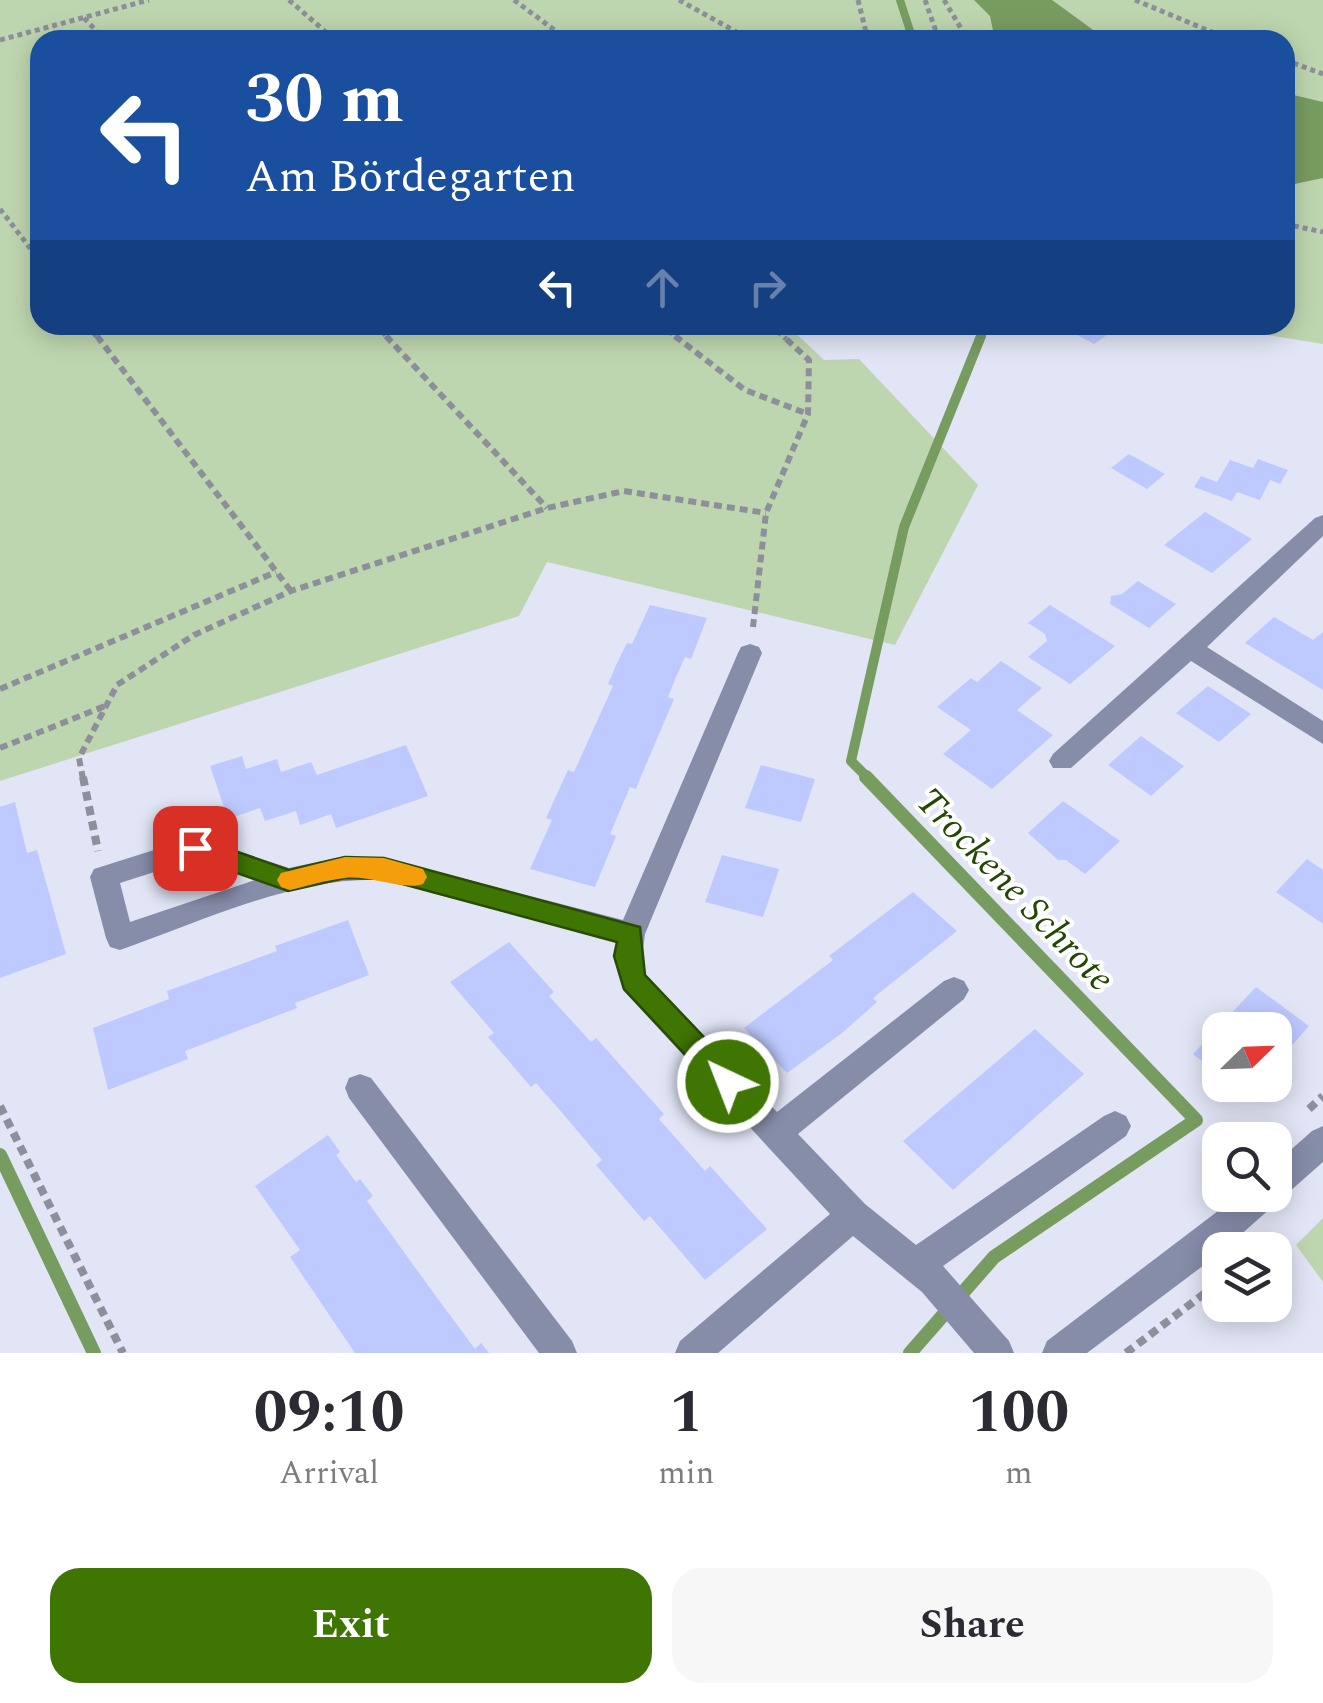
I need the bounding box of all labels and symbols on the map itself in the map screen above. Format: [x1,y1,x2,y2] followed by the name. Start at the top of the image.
[901,775,1128,1006] water label: Trockene Schrote
[153,806,238,891] pin
[1202,1012,1292,1102] north arrow
[676,1030,780,1134] position arrow

